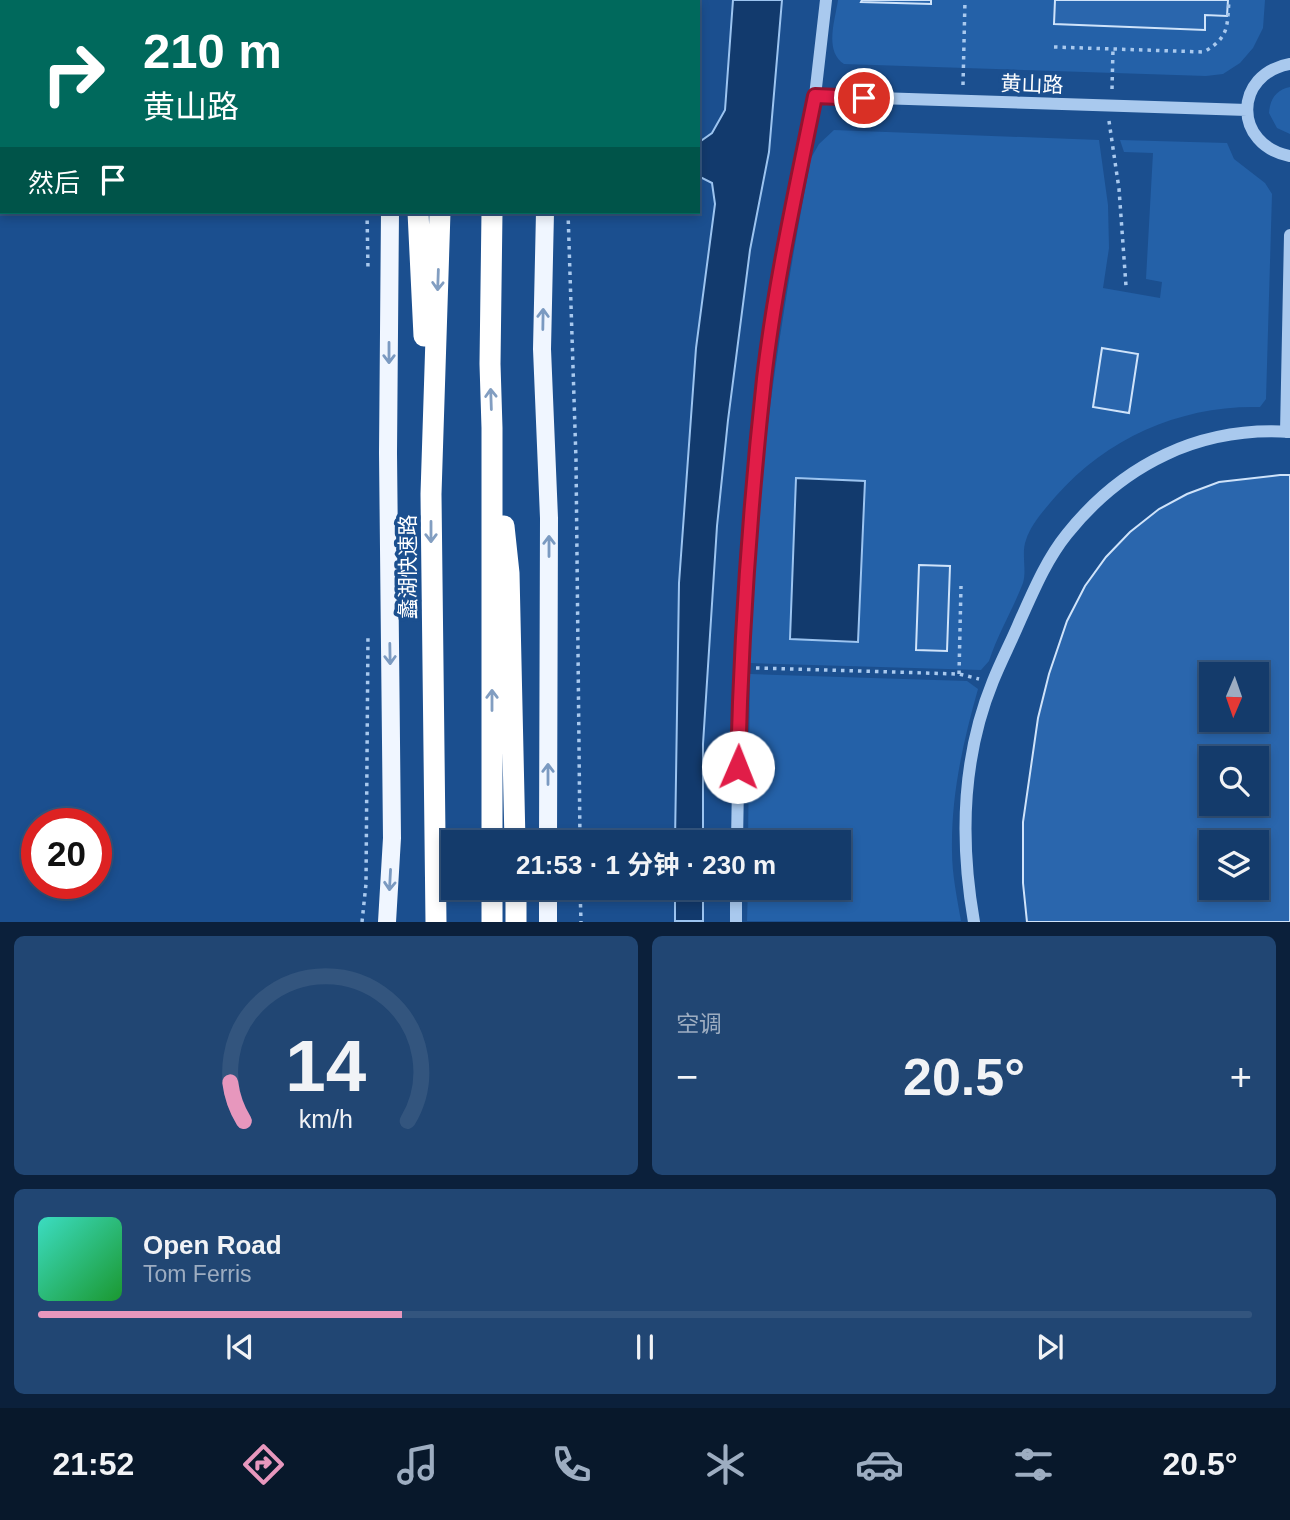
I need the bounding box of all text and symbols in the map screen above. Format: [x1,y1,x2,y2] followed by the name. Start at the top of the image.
[143,24,282,78] text: 210 m
[28,28,119,119] icon: right
[834,68,894,128] pin
[1000,71,1064,97] street label: 黄山路
[845,79,883,117] icon: arrive
[143,89,239,125] text: 黄山路
[94,161,132,199] icon: arrive
[28,168,80,198] text: 然后
[432,268,445,291] one-way arrow
[536,307,550,330] one-way arrow
[382,342,396,365] one-way arrow
[484,388,497,411] one-way arrow
[396,515,419,620] street label: 蠡湖快速路
[424,520,438,543] one-way arrow
[542,535,556,558] one-way arrow
[383,643,397,666] one-way arrow
[1199,662,1269,732] north arrow
[1199,662,1269,900] map controls
[485,689,499,712] one-way arrow
[701,730,775,804] position arrow
[1199,746,1269,816] button: search
[541,762,555,785] one-way arrow
[21,808,112,899] speed limit sign: 20
[1199,830,1269,900] button: layers
[516,850,776,880] text: 21:53 · 1 分钟 · 230 m
[383,868,396,891] one-way arrow
[676,1011,722,1037] text: 空调
[286,1026,367,1107] text: 14
[903,1048,1025,1106] text: 20.5°
[676,1056,698,1098] text: −
[1230,1056,1252,1098] text: +
[299,1105,353,1133] text: km/h
[143,1230,282,1260] text: Open Road
[143,1261,252,1287] text: Tom Ferris
[221,1328,259,1366] icon: previous
[626,1328,664,1366] icon: pause
[1031,1328,1069,1366] icon: next
[239,1440,288,1489] icon: directions
[393,1440,442,1489] icon: music
[547,1440,596,1489] icon: phone
[701,1440,750,1489] icon: climate
[855,1440,904,1489] icon: car
[1009,1440,1058,1489] icon: filters
[52,1446,134,1482] text: 21:52
[1162,1446,1237,1482] text: 20.5°

